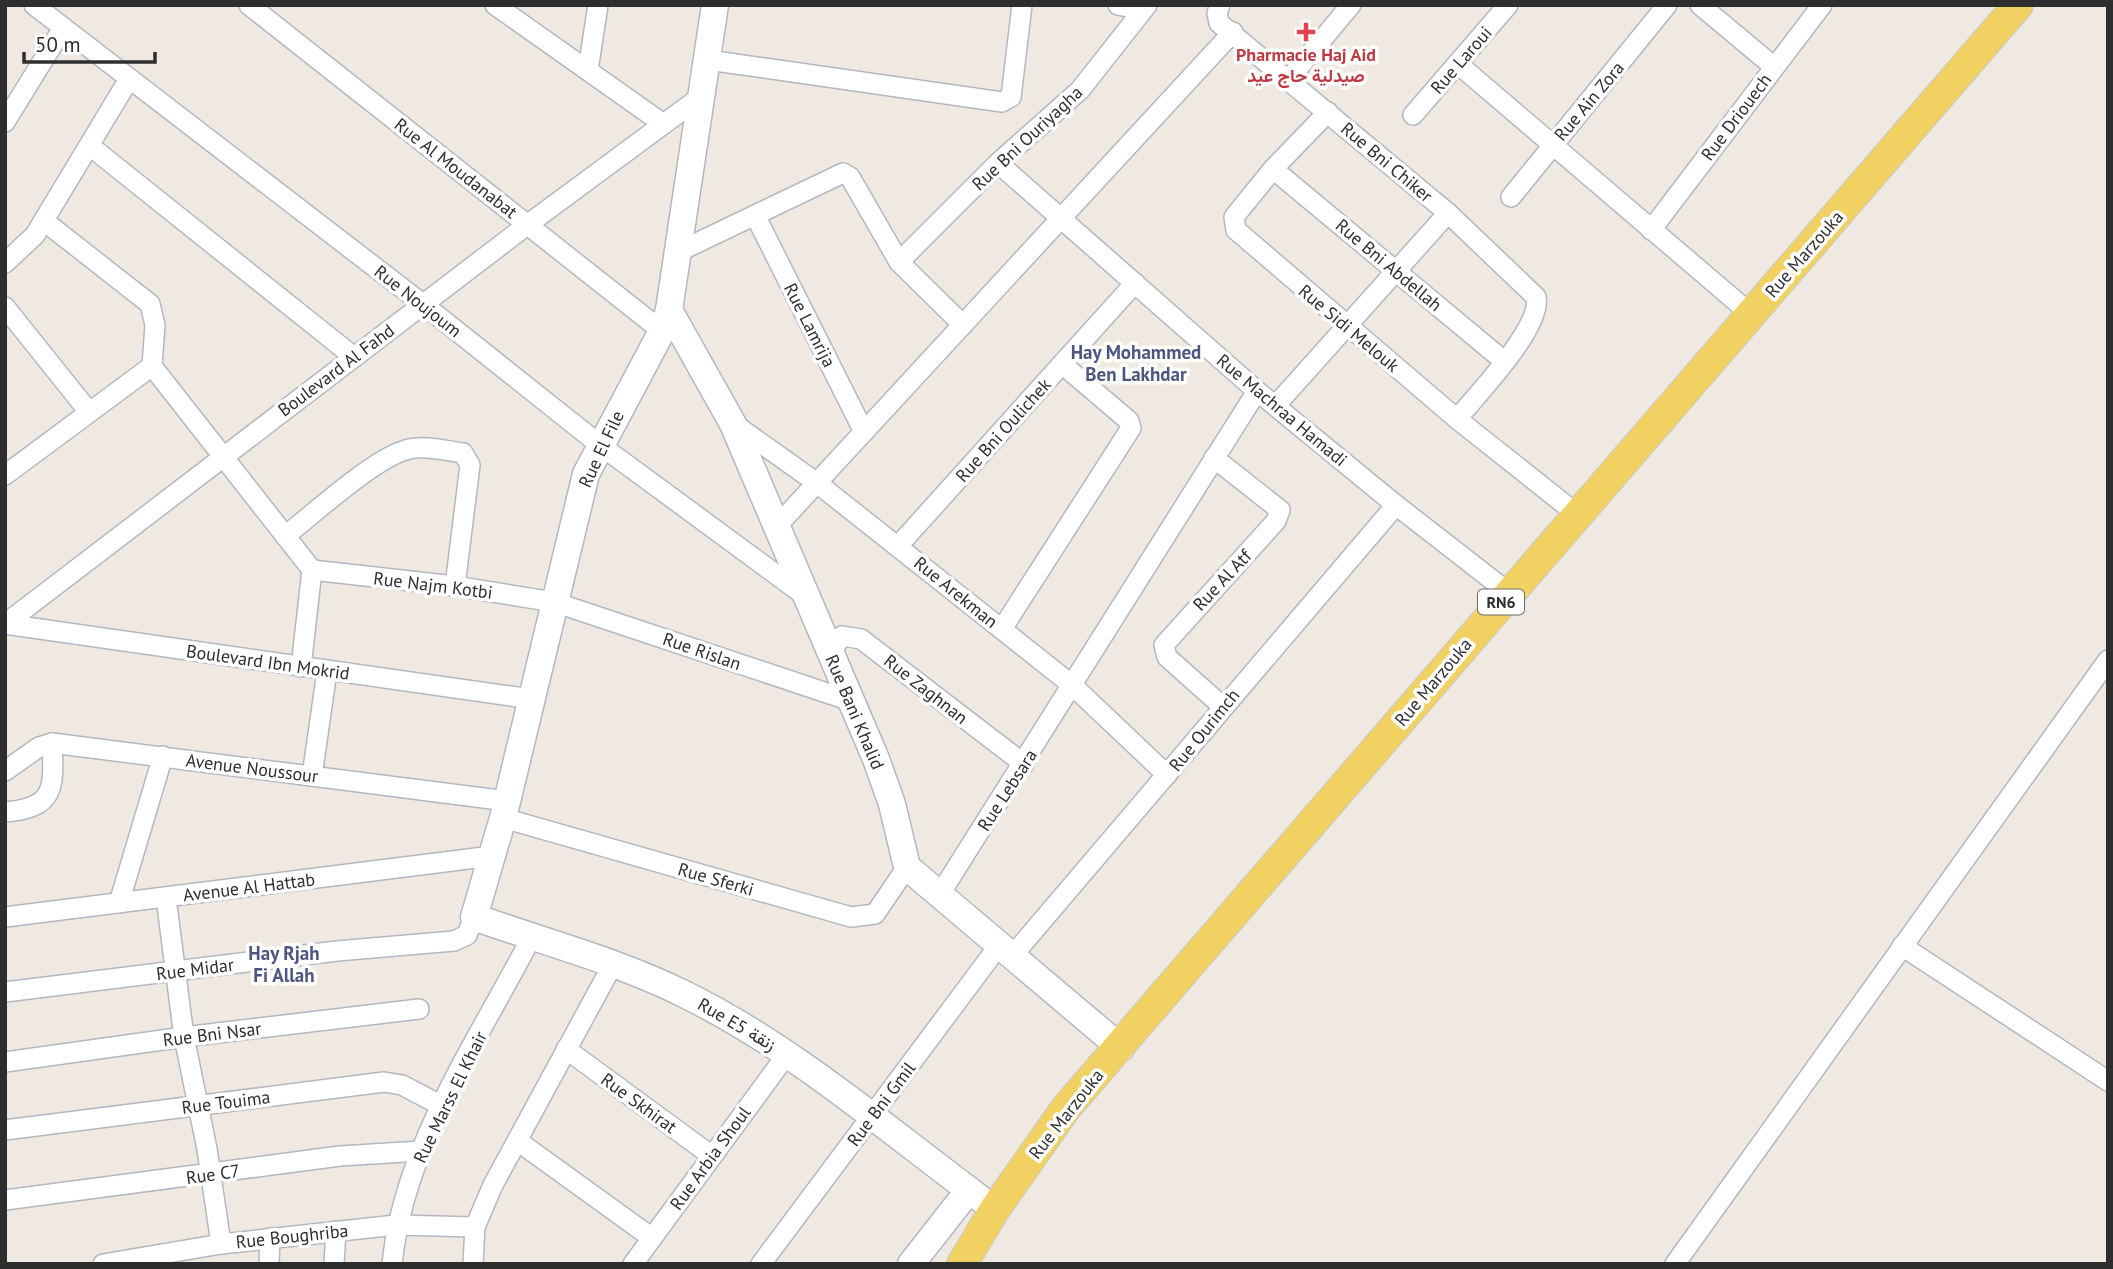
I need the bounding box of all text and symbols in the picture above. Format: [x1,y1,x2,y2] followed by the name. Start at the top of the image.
[24,21,156,65] scale bar
[1425,21,1497,99] street label: Rue Laroui
[1298,24,1314,40] marker: Pharmacie Haj Aid صيدلية حاج عيد
[35,31,81,58] text: 50 m
[1236,43,1376,88] place label: Pharmacie Haj Aid صيدلية حاج عيد
[1549,57,1629,145] street label: Rue Ain Zora
[1696,69,1776,165] street label: Rue Driouech
[967,81,1087,195] street label: Rue Bni Ouriyagha
[390,113,522,223] street label: Rue Al Moudanabat
[1336,117,1438,207] street label: Rue Bni Chiker
[1760,206,1848,302] street label: Rue Marzouka
[1331,214,1447,316] street label: Rue Bni Abdellah
[370,260,466,342] street label: Rue Noujoum
[779,279,841,371] street label: Rue Lamrija
[1294,279,1404,377] street label: Rue Sidi Melouk
[273,319,399,421] street label: Boulevard Al Fahd
[1071,340,1201,386] district label: Hay Mohammed Ben Lakhdar
[1212,349,1352,471] street label: Rue Machraa Hamadi
[950,373,1056,487] street label: Rue Bni Oulichek
[573,407,629,491] street label: Rue El File
[1188,544,1257,616] street label: Rue Al Atf
[909,551,1003,633] street label: Rue Arekman
[372,566,494,604] street label: Rue Najm Kotbi
[1478,590,1524,614] road number: RN6
[660,627,744,675] street label: Rue Rislan
[1389,633,1477,731] street label: Rue Marzouka
[185,639,351,685] street label: Boulevard Ibn Mokrid
[879,649,973,729] street label: Rue Zaghnan
[820,651,890,773] street label: Rue Bani Khalid
[1164,684,1244,776] street label: Rue Ourimch
[972,745,1042,835] street label: Rue Lebsara
[185,748,319,788] street label: Avenue Noussour
[675,857,757,901] street label: Rue Sferki
[182,867,316,907] street label: Avenue Al Hattab
[248,941,320,987] district label: Hay Rjah Fi Allah
[155,953,235,985] street label: Rue Midar
[694,992,780,1056] street label: Rue E5 زنقة
[162,1017,262,1051] street label: Rue Bni Nsar
[408,1027,492,1167] street label: Rue Marss El Khair
[842,1057,921,1151] street label: Rue Bni Gmil
[1024,1064,1108,1164] street label: Rue Marzouka
[597,1068,681,1138] street label: Rue Skhirat
[180,1085,272,1119] street label: Rue Touima
[665,1101,756,1214] street label: Rue Arbia Shoul
[185,1159,241,1189] street label: Rue C7
[235,1219,349,1253] street label: Rue Boughriba

